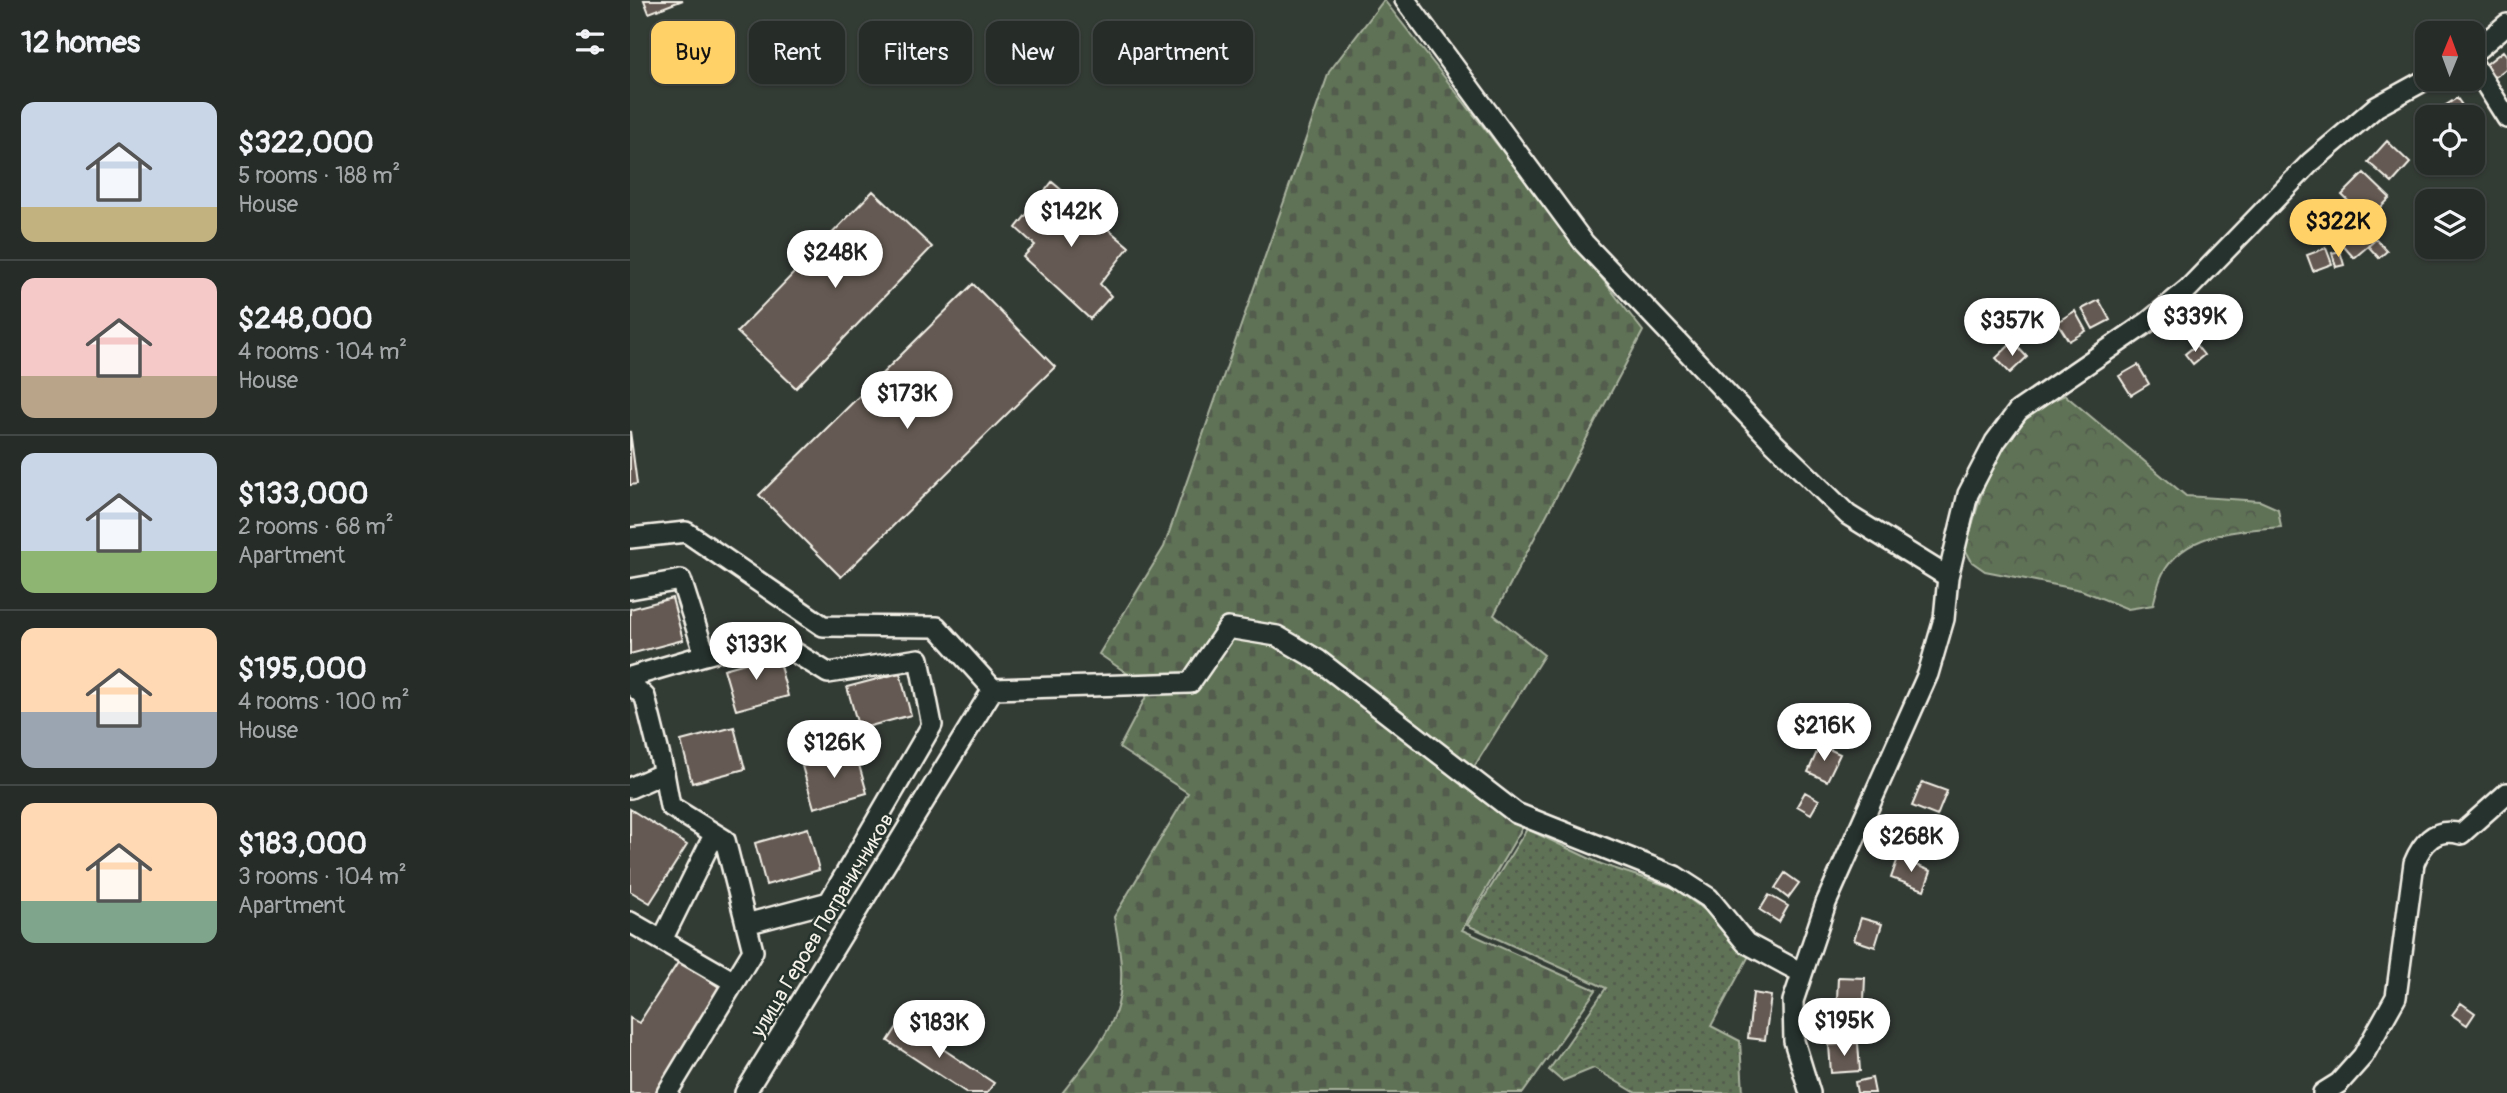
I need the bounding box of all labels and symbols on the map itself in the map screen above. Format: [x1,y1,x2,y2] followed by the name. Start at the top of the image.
[2415,21,2485,91] north arrow
[1022,190,1120,249] pin: $142K
[2289,200,2387,259] pin: $322K
[786,230,884,290] pin: $248K
[2146,294,2244,354] pin: $339K
[1963,298,2061,358] pin: $357K
[858,372,956,431] pin: $173K
[707,622,805,682] pin: $133K
[1775,704,1873,763] pin: $216K
[785,720,883,780] pin: $126K
[744,808,900,1043] street label: улица Героев Пограничников
[1862,814,1960,874] pin: $268K
[1795,998,1893,1058] pin: $195K
[890,1000,988,1060] pin: $183K

